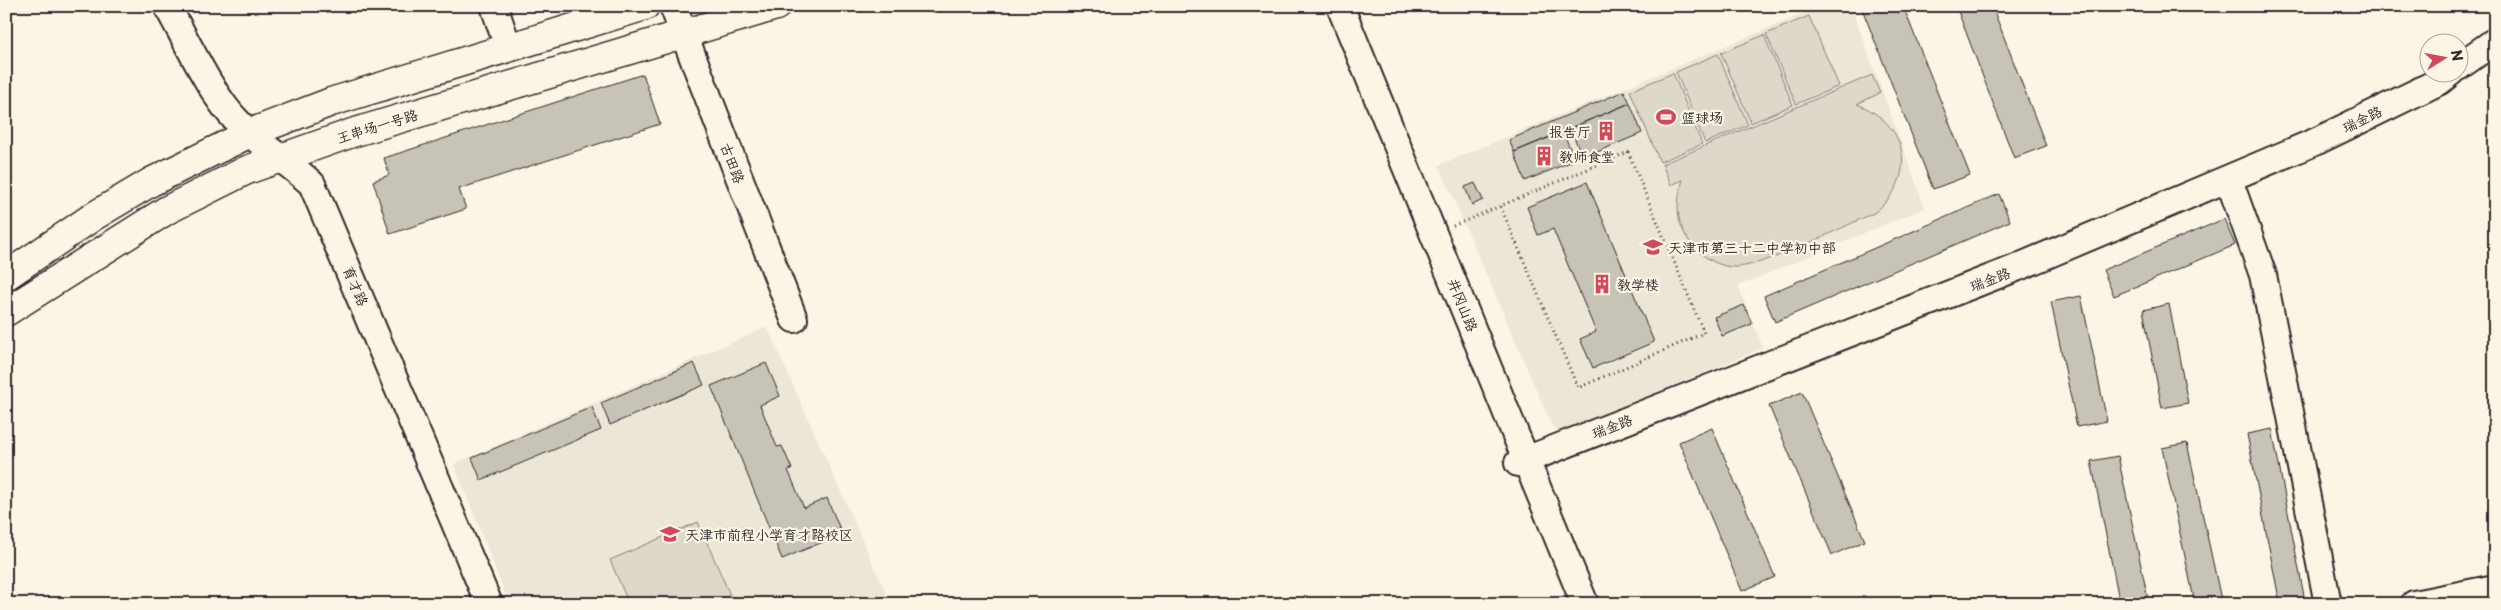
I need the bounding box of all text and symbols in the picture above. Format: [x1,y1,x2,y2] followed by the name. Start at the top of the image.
[2418,32,2468,82] north arrow
[2446,48,2469,63] text: N
[2338,100,2385,138] street label: 瑞金路
[334,104,420,148] street label: 王串场一号路
[1655,106,1677,128] sports icon: 篮球场
[1681,107,1723,128] place label: 篮球场
[1595,120,1617,142] building icon: 报告厅
[1549,121,1591,142] place label: 报告厅
[716,140,750,186] street label: 古田路
[1533,145,1555,167] building icon: 教师食堂
[1559,146,1615,167] place label: 教师食堂
[1642,236,1664,258] school or university icon: 天津市第三十二中学初中部
[1668,237,1836,258] place label: 天津市第三十二中学初中部
[1966,262,2013,297] street label: 瑞金路
[338,263,374,309] street label: 育才路
[1591,273,1613,295] building icon: 教学楼
[1617,274,1659,295] place label: 教学楼
[1443,275,1483,335] street label: 井冈山路
[1588,409,1635,444] street label: 瑞金路
[659,523,681,545] school or university icon: 天津市前程小学育才路校区
[685,524,853,545] place label: 天津市前程小学育才路校区

